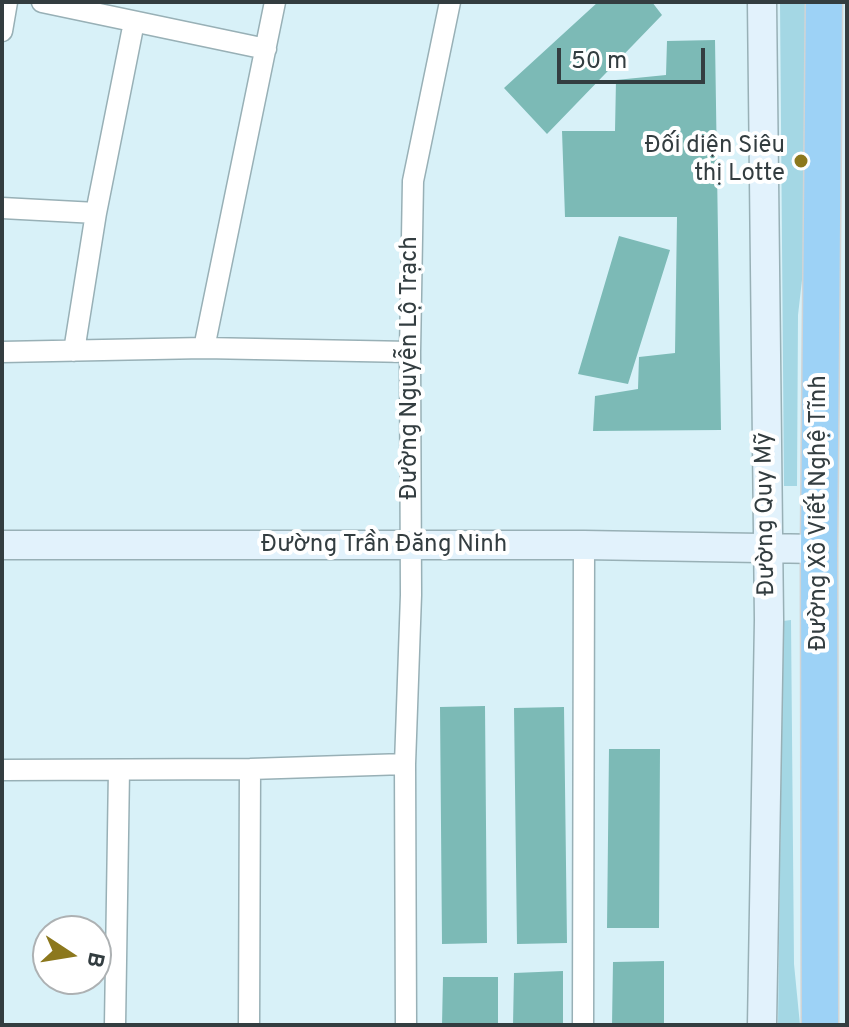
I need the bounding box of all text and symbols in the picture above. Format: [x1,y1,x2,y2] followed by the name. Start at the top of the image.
[561,32,709,82] scale bar
[571,47,627,77] text: 50 m
[645,133,785,189] place label: Đối diện Siêu thị Lotte
[792,152,810,170] marker: Đối diện Siêu thị Lotte
[397,236,425,500] street label: Đường Nguyễn Lộ Trạch
[806,375,834,651] street label: Đường Xô Viết Nghệ Tĩnh
[751,432,783,596] street label: Đường Quy Mỹ
[261,532,507,560] street label: Đường Trần Đăng Ninh
[32,915,112,995] north arrow
[79,949,109,970] text: B

